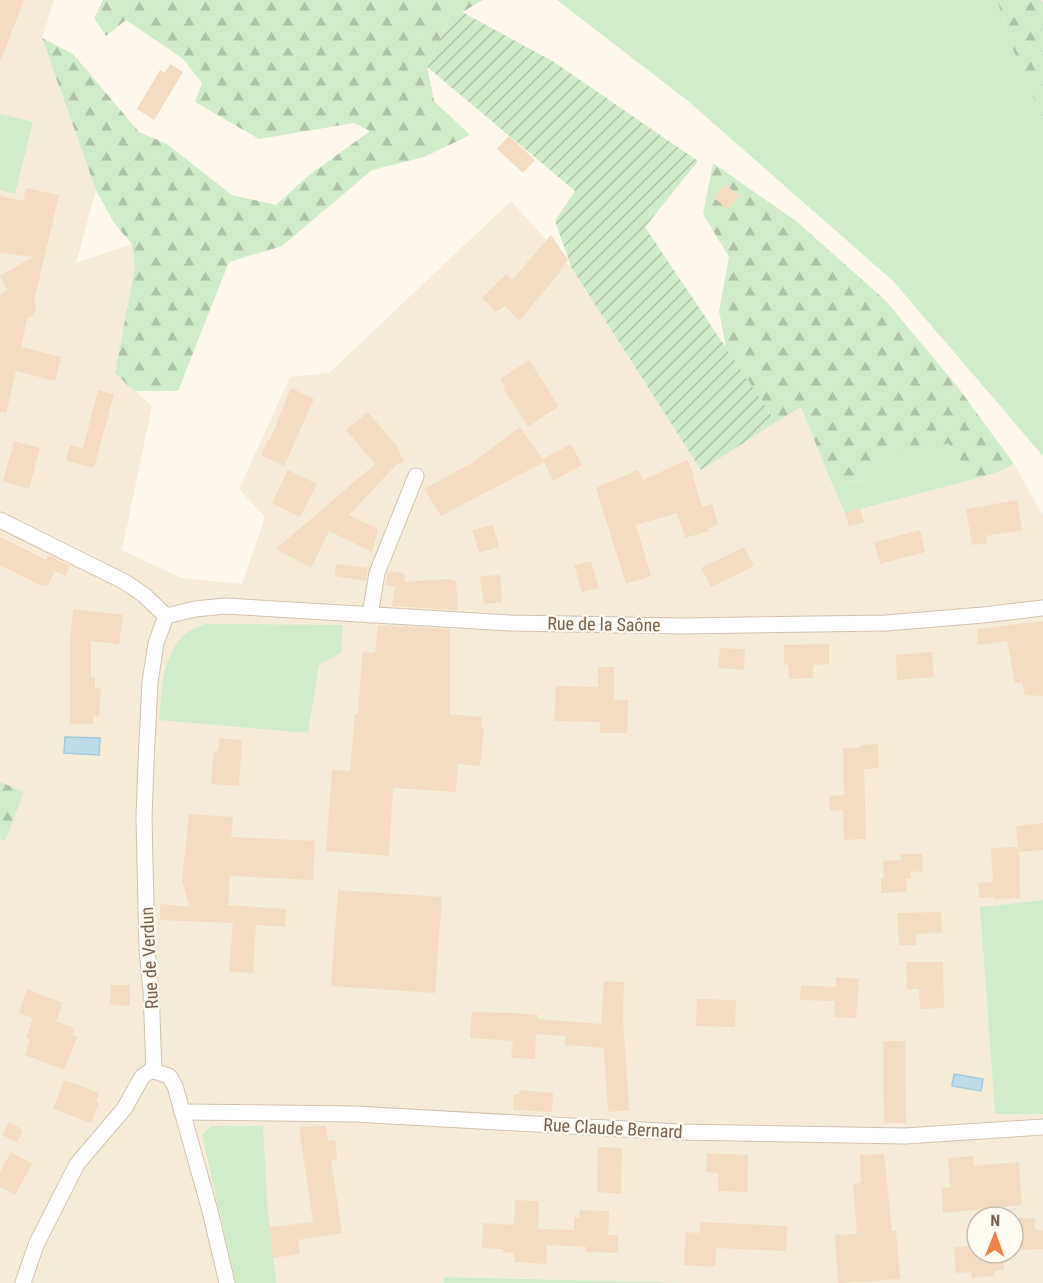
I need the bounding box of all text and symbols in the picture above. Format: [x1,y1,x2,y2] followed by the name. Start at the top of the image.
[547,613,661,635] street label: Rue de la Saône
[136,906,162,1010] street label: Rue de Verdun
[543,1114,683,1142] street label: Rue Claude Bernard
[965,1205,1025,1265] north arrow
[990,1211,1000,1230] text: N

